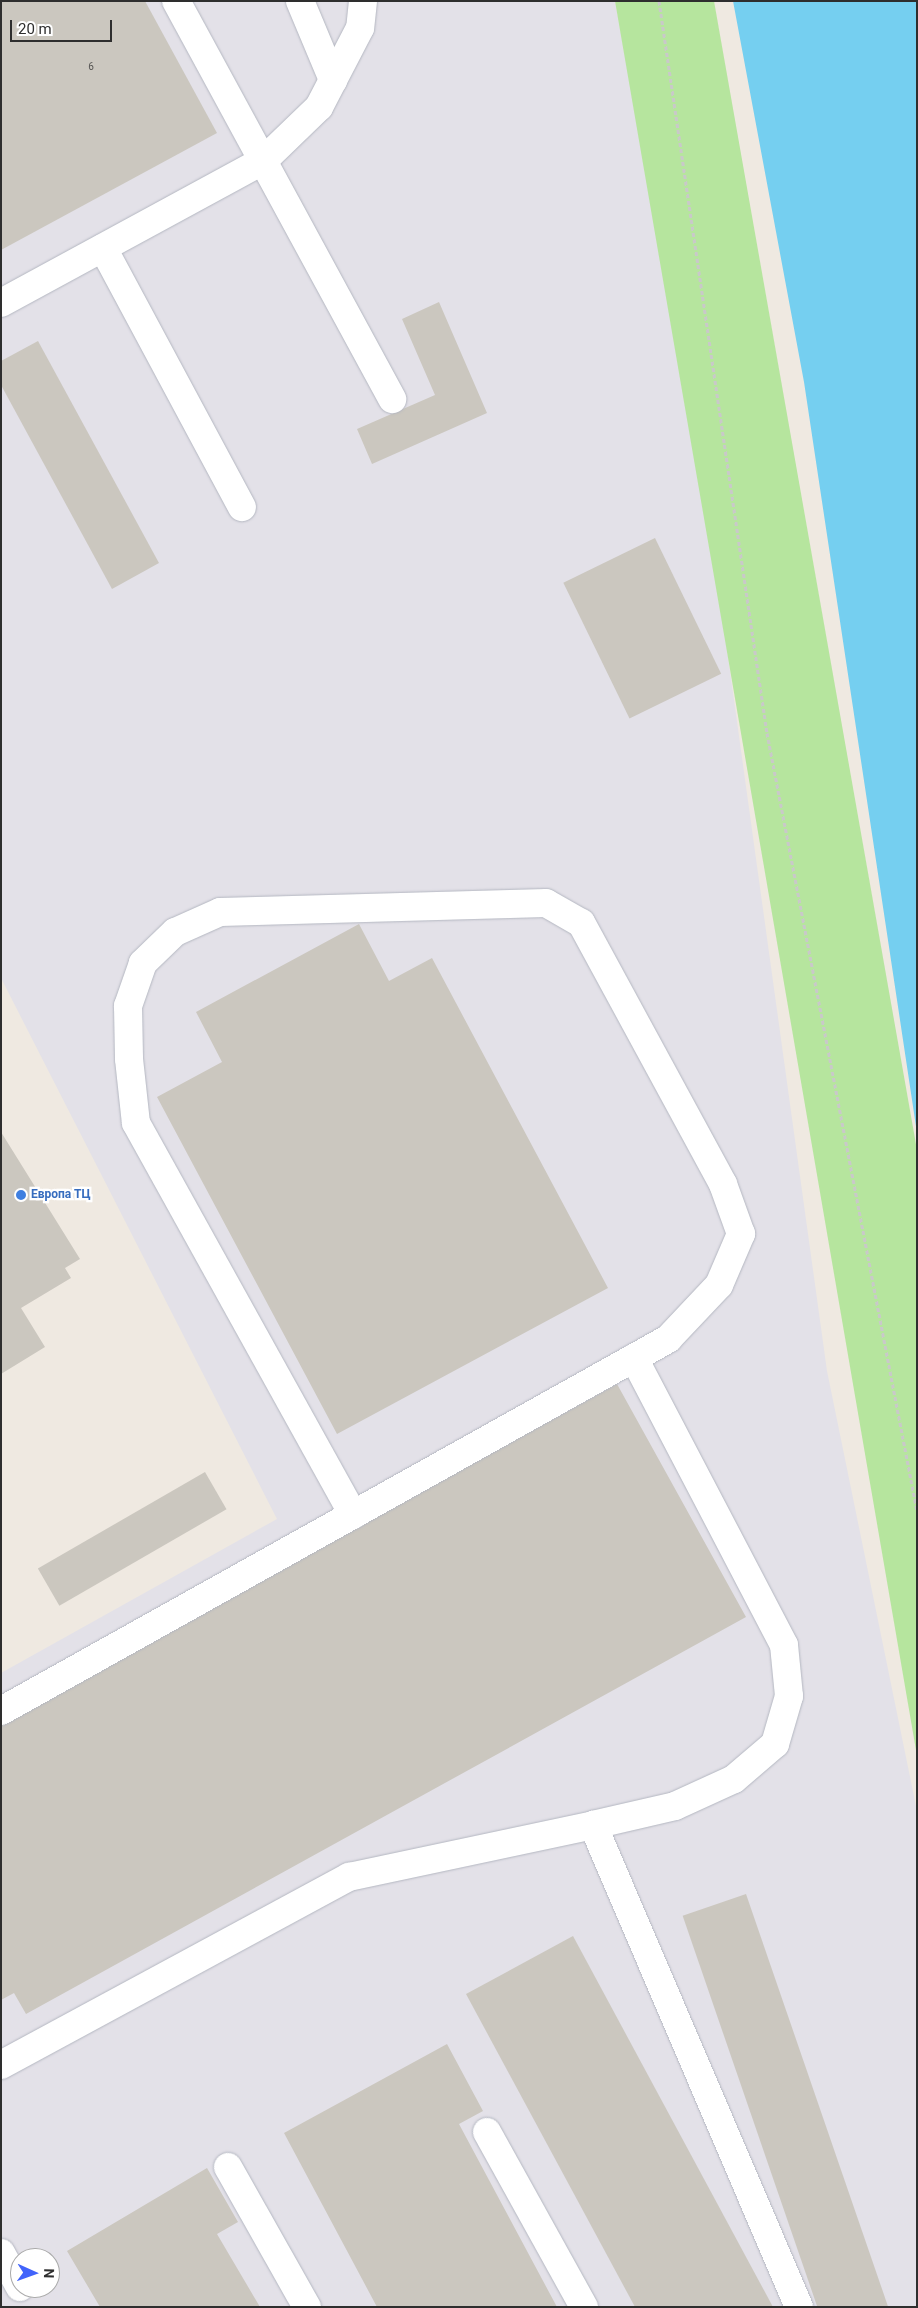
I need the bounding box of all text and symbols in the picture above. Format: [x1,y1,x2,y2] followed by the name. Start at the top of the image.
[12,10,115,42] scale bar
[18,20,52,38] text: 20 m
[88,61,94,73] house number: 6
[31,1188,91,1202] place label: Европа ТЦ
[15,1189,27,1201] marker: Европа ТЦ
[10,2248,60,2298] north arrow
[41,2268,57,2279] text: N

